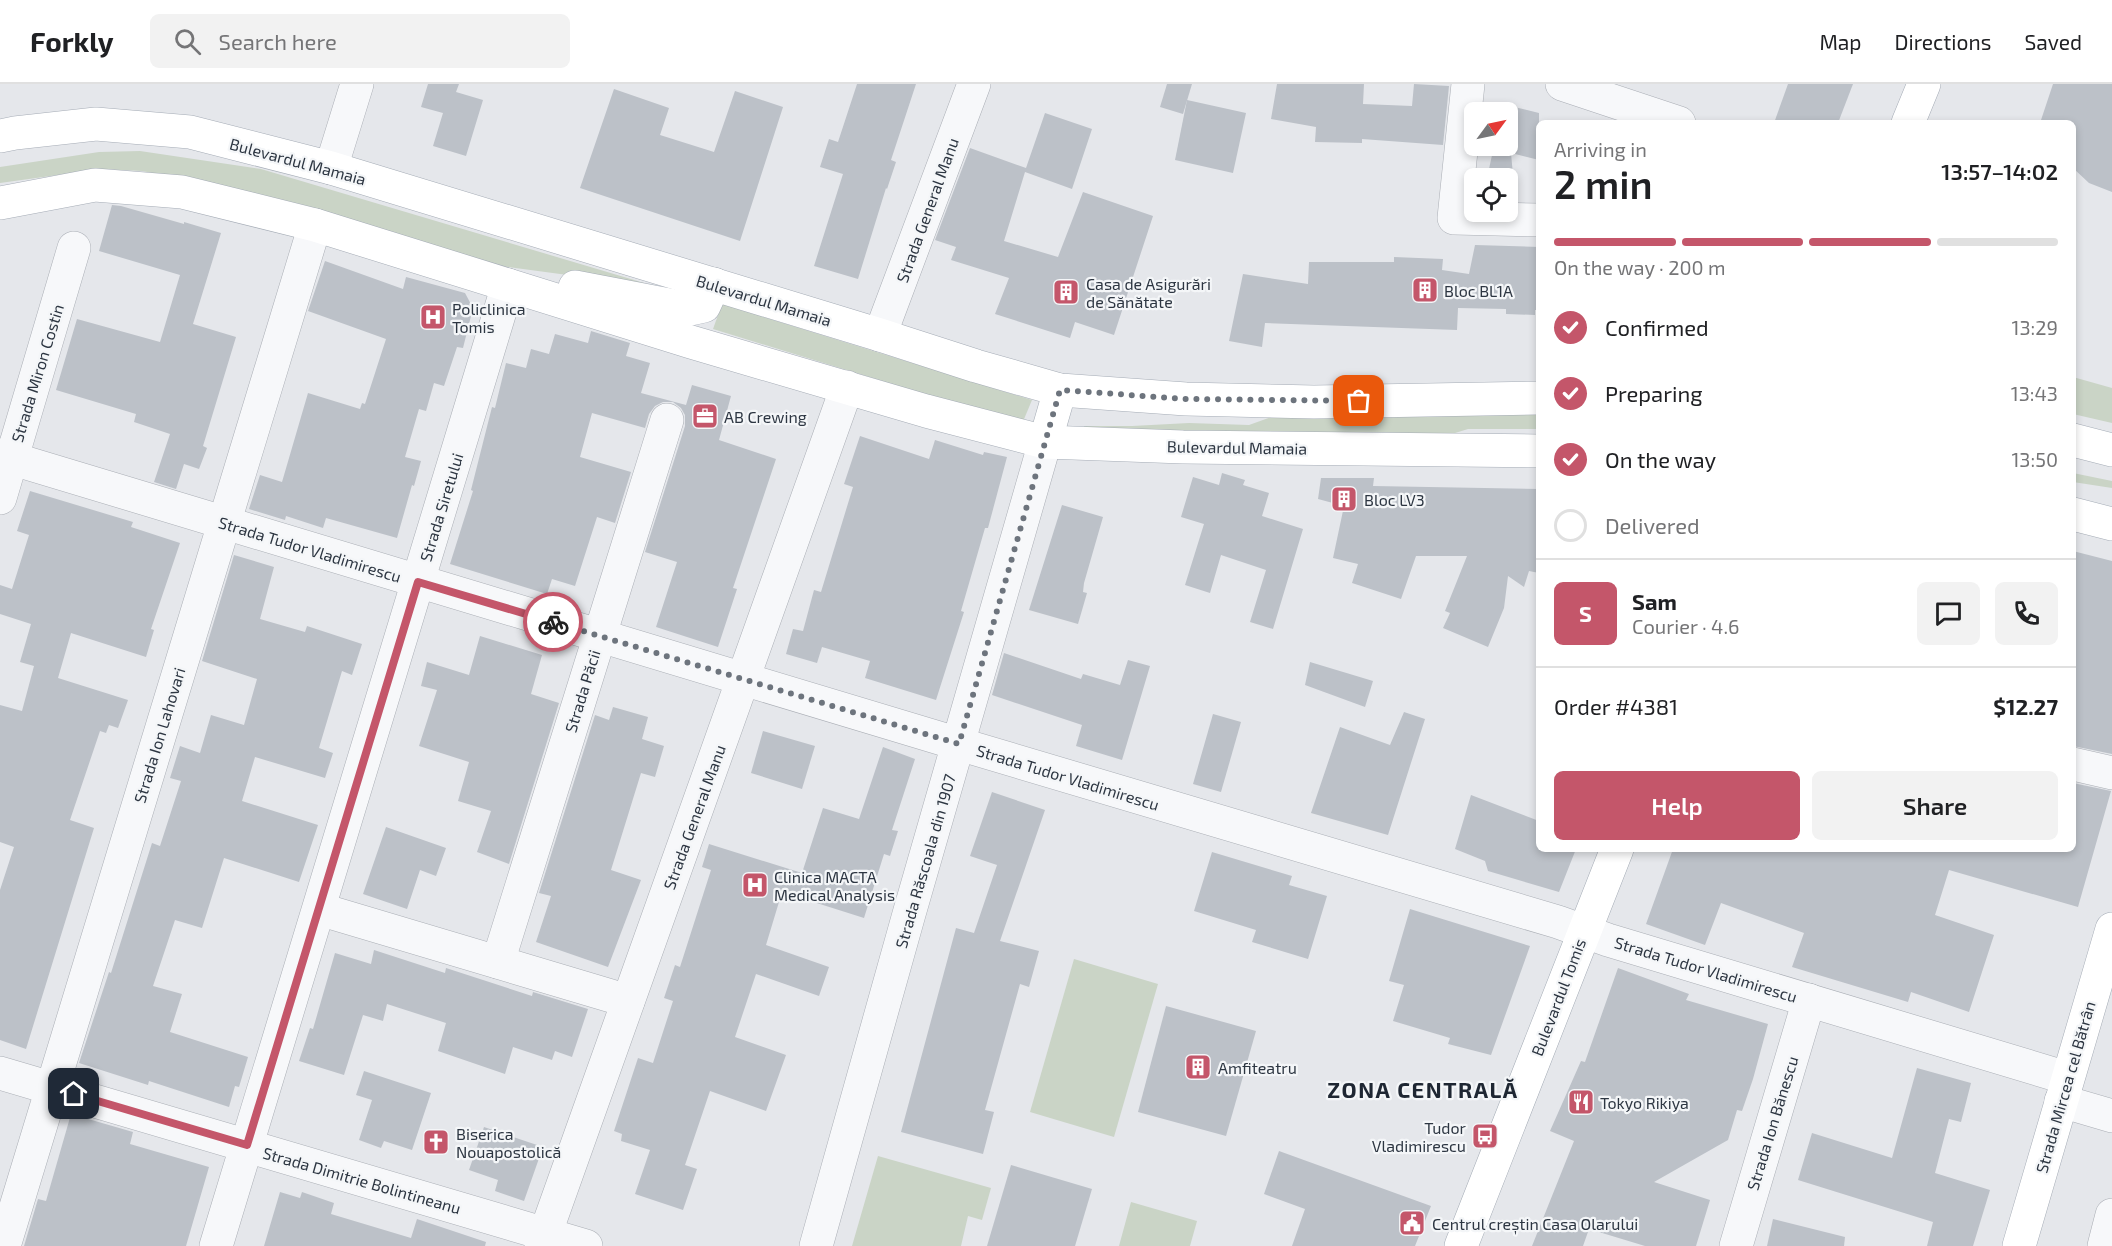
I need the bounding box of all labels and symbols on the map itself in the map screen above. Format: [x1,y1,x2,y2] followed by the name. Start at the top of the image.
[1464,102,1518,156] north arrow
[228,134,368,188] street label: Bulevardul Mamaia
[892,135,962,285] street label: Strada General Manu
[694,270,834,330] street label: Bulevardul Mamaia
[1086,274,1211,311] place label: Casa de Asigurări de Sănătate
[1410,275,1440,305] building icon: Bloc BL1A
[1051,277,1081,307] building icon: Casa de Asigurări de Sănătate
[1444,281,1513,300] place label: Bloc BL1A
[452,299,526,336] place label: Policlinica Tomis
[7,302,67,444] street label: Strada Miron Costin
[418,302,448,332] hospital icon: Policlinica Tomis
[1333,375,1384,426] pin
[690,401,720,431] office icon: AB Crewing
[724,407,807,426] place label: AB Crewing
[1167,436,1307,458] street label: Bulevardul Mamaia
[415,450,467,564] street label: Strada Siretului
[1329,484,1359,514] building icon: Bloc LV3
[1364,490,1425,509] place label: Bloc LV3
[216,512,404,586] street label: Strada Tudor Vladimirescu
[523,592,583,652] courier
[560,647,604,735] street label: Strada Păcii
[129,665,189,805] street label: Strada Ion Lahovari
[974,740,1162,814] street label: Strada Tudor Vladimirescu
[659,742,729,892] street label: Strada General Manu
[891,772,959,950] street label: Strada Răscoala din 1907
[774,867,895,904] place label: Clinica MACTA Medical Analysis
[740,870,770,900] hospital icon: Clinica MACTA Medical Analysis
[1612,932,1800,1006] street label: Strada Tudor Vladimirescu
[1527,936,1589,1058] street label: Bulevardul Tomis
[2031,999,2099,1175] street label: Strada Mircea cel Bătrân
[1183,1052,1213,1082] building icon: Amfiteatru
[1743,1054,1801,1192] street label: Strada Ion Bănescu
[1218,1058,1297,1077] place label: Amfiteatru
[48,1068,99,1119] pin
[1327,1076,1519,1102] district label: ZONA CENTRALĂ
[1566,1087,1596,1117] restaurant icon: Tokyo Rikiya
[1600,1093,1689,1112] place label: Tokyo Rikiya
[1372,1118,1467,1155] place label: Tudor Vladimirescu
[1470,1121,1500,1151] bus stop icon: Tudor Vladimirescu
[456,1124,561,1161] place label: Biserica Nouapostolică
[421,1127,451,1157] church icon: Biserica Nouapostolică
[261,1143,463,1217] street label: Strada Dimitrie Bolintineanu
[1397,1208,1427,1238] public building icon: Centrul creștin Casa Olarului
[1432,1214,1638,1235] place label: Centrul creștin Casa Olarului

